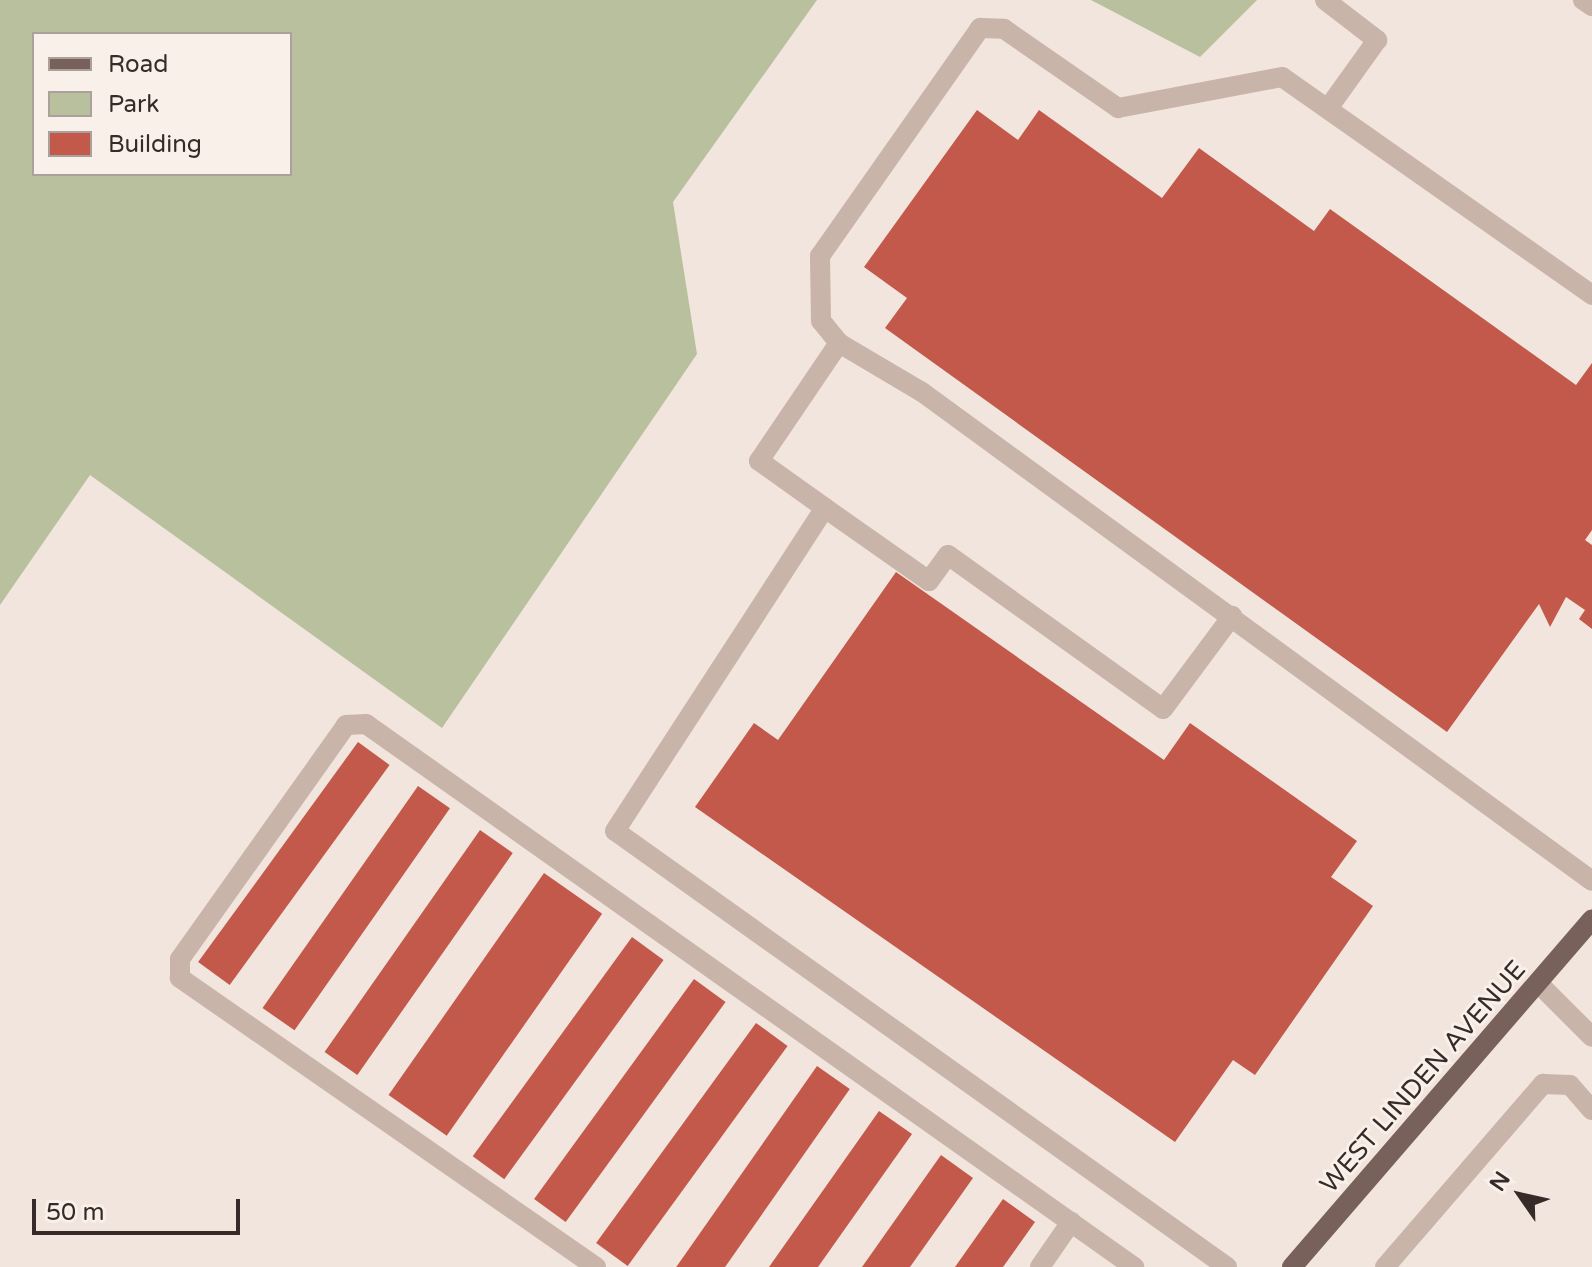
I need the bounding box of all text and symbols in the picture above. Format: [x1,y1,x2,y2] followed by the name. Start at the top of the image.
[32,32,292,176] legend
[108,50,168,79] text: Road
[108,90,159,119] text: Park
[108,130,202,159] text: Building
[1314,954,1532,1200] street label: WEST LINDEN AVENUE
[1480,1155,1560,1235] north arrow
[36,1183,244,1233] scale bar
[46,1198,104,1227] text: 50 m

